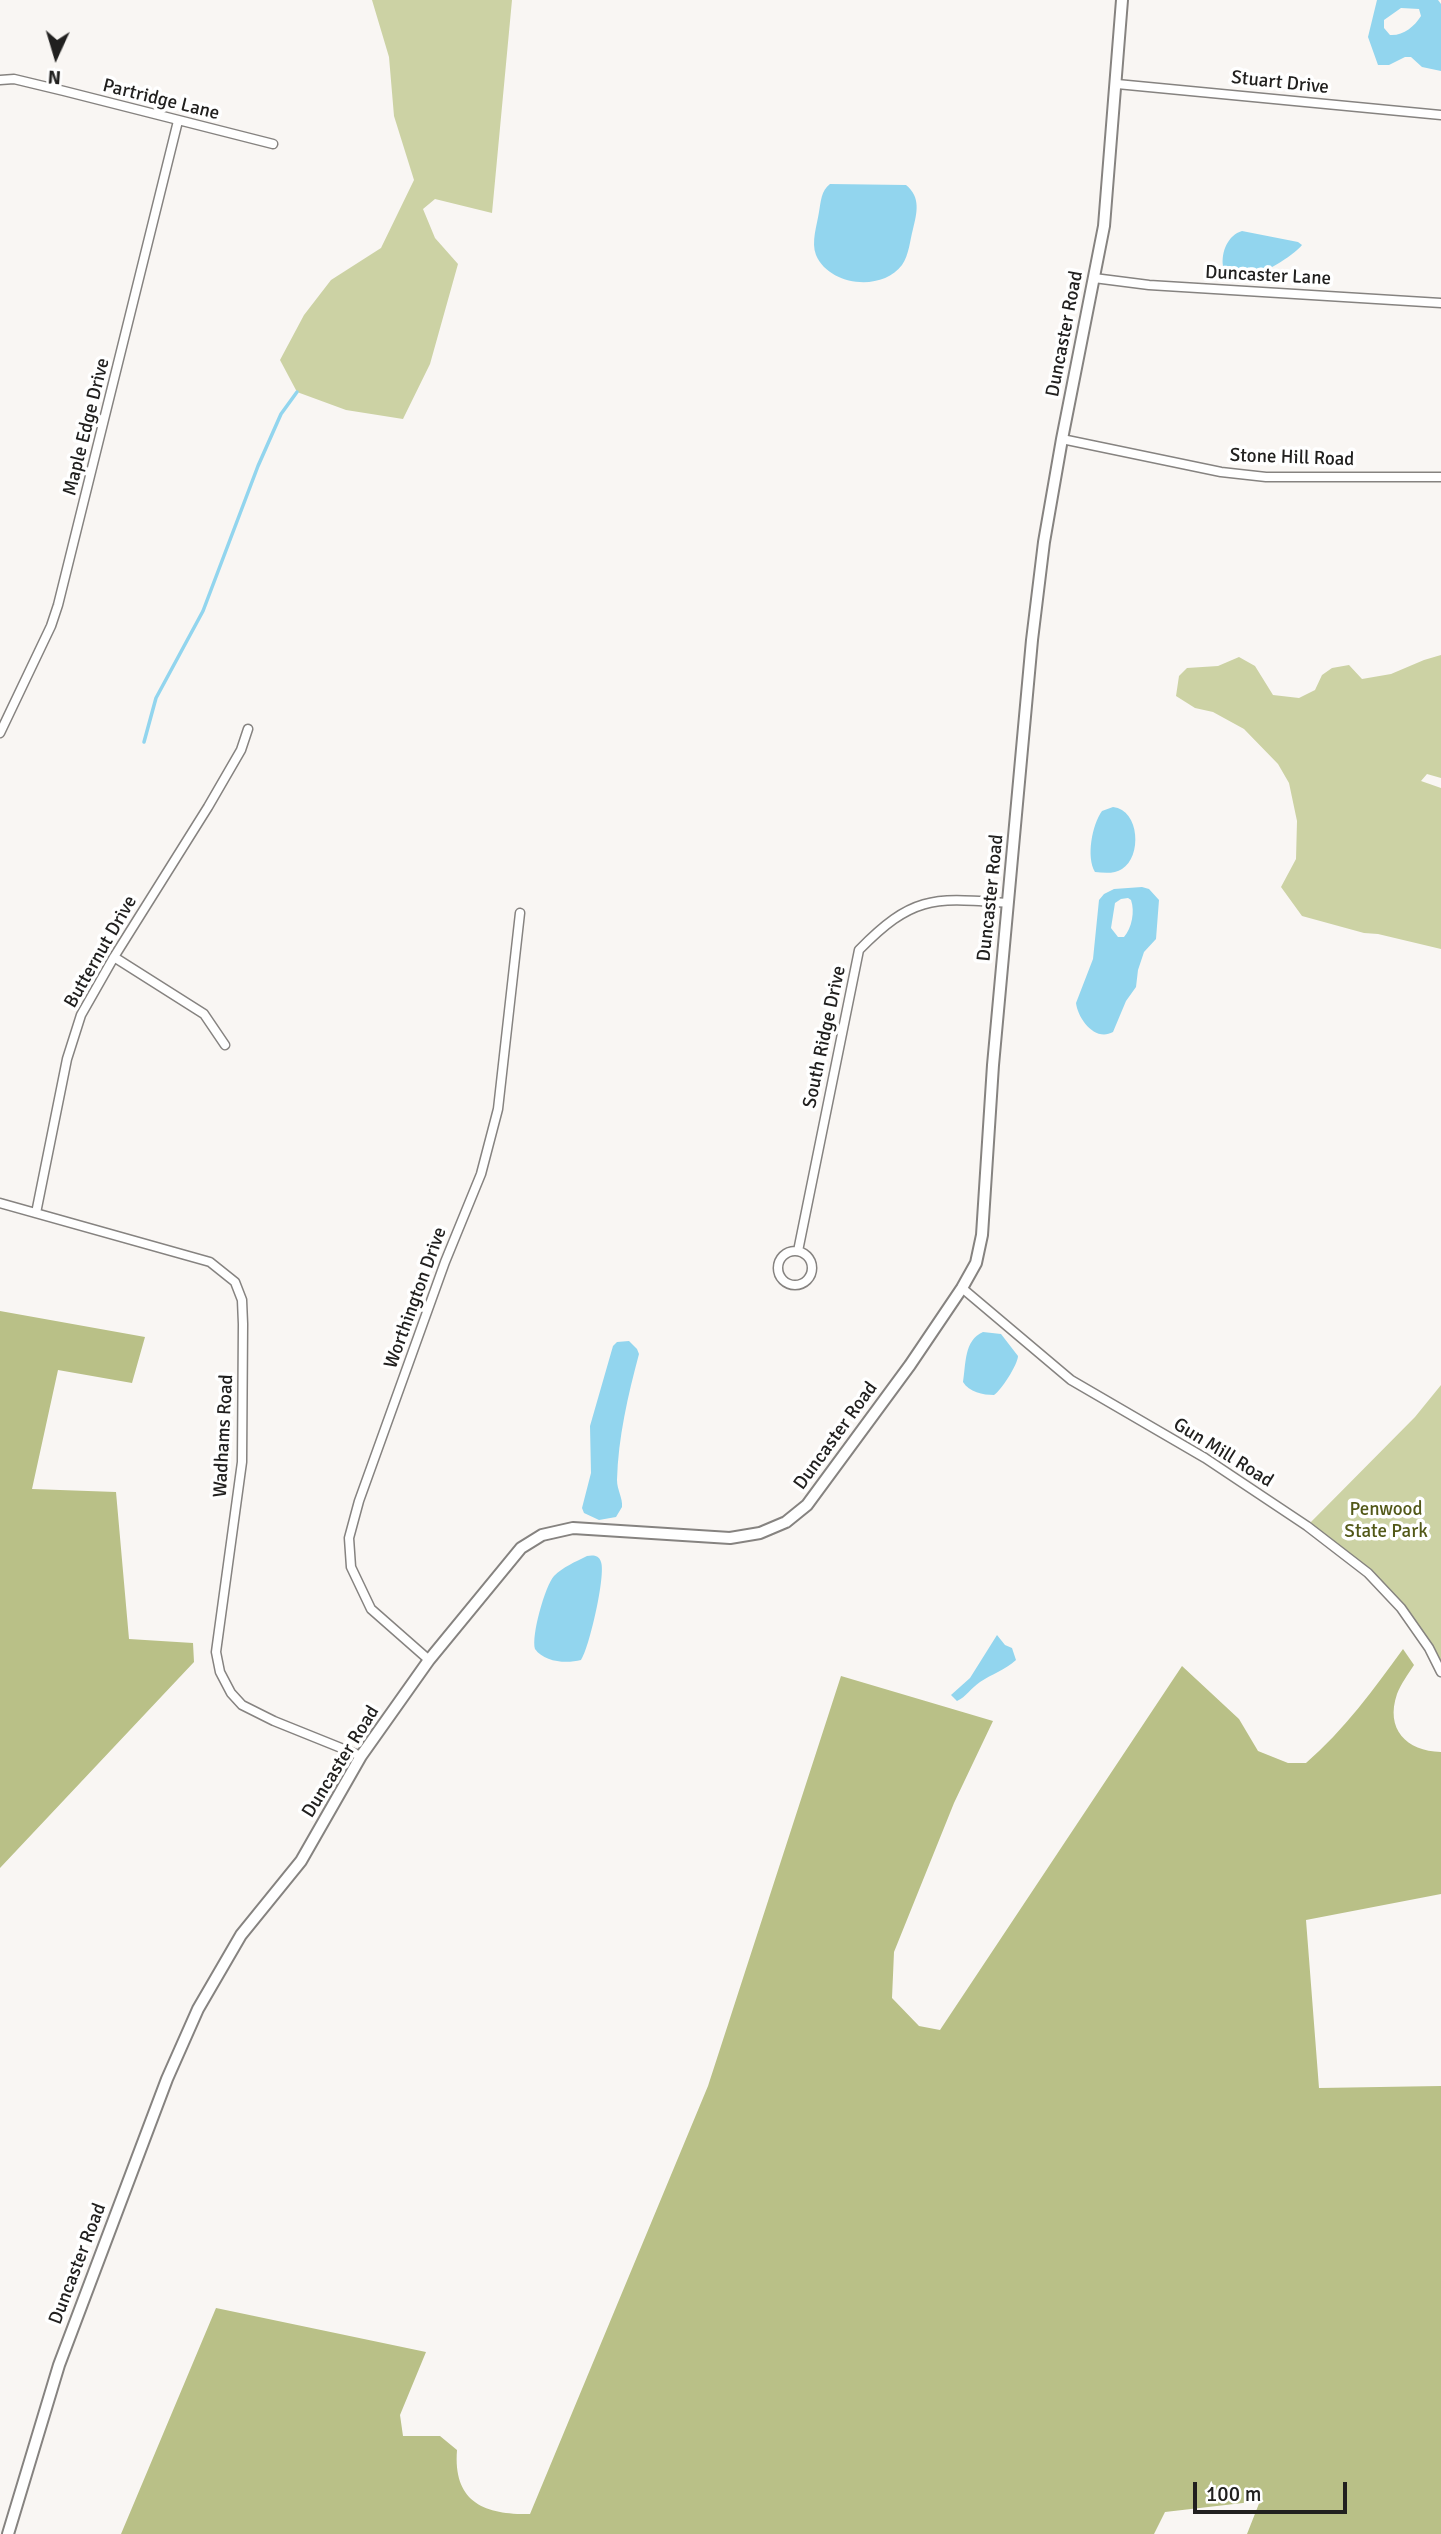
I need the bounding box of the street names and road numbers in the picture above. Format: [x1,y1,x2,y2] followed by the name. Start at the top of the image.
[1230,67,1330,99] street label: Stuart Drive
[100,74,222,126] street label: Partridge Lane
[1204,261,1332,291] street label: Duncaster Lane
[1042,269,1088,399] street label: Duncaster Road
[59,356,115,498] street label: Maple Edge Drive
[1229,444,1355,472] street label: Stone Hill Road
[973,833,1009,963] street label: Duncaster Road
[60,892,142,1012] street label: Butternut Drive
[799,964,851,1110] street label: South Ridge Drive
[380,1224,452,1372] street label: Worthington Drive
[209,1374,239,1498] street label: Wadhams Road
[789,1378,883,1494] street label: Duncaster Road
[1169,1413,1277,1493] street label: Gun Mill Road
[297,1702,385,1822] street label: Duncaster Road
[44,2200,112,2328] street label: Duncaster Road

